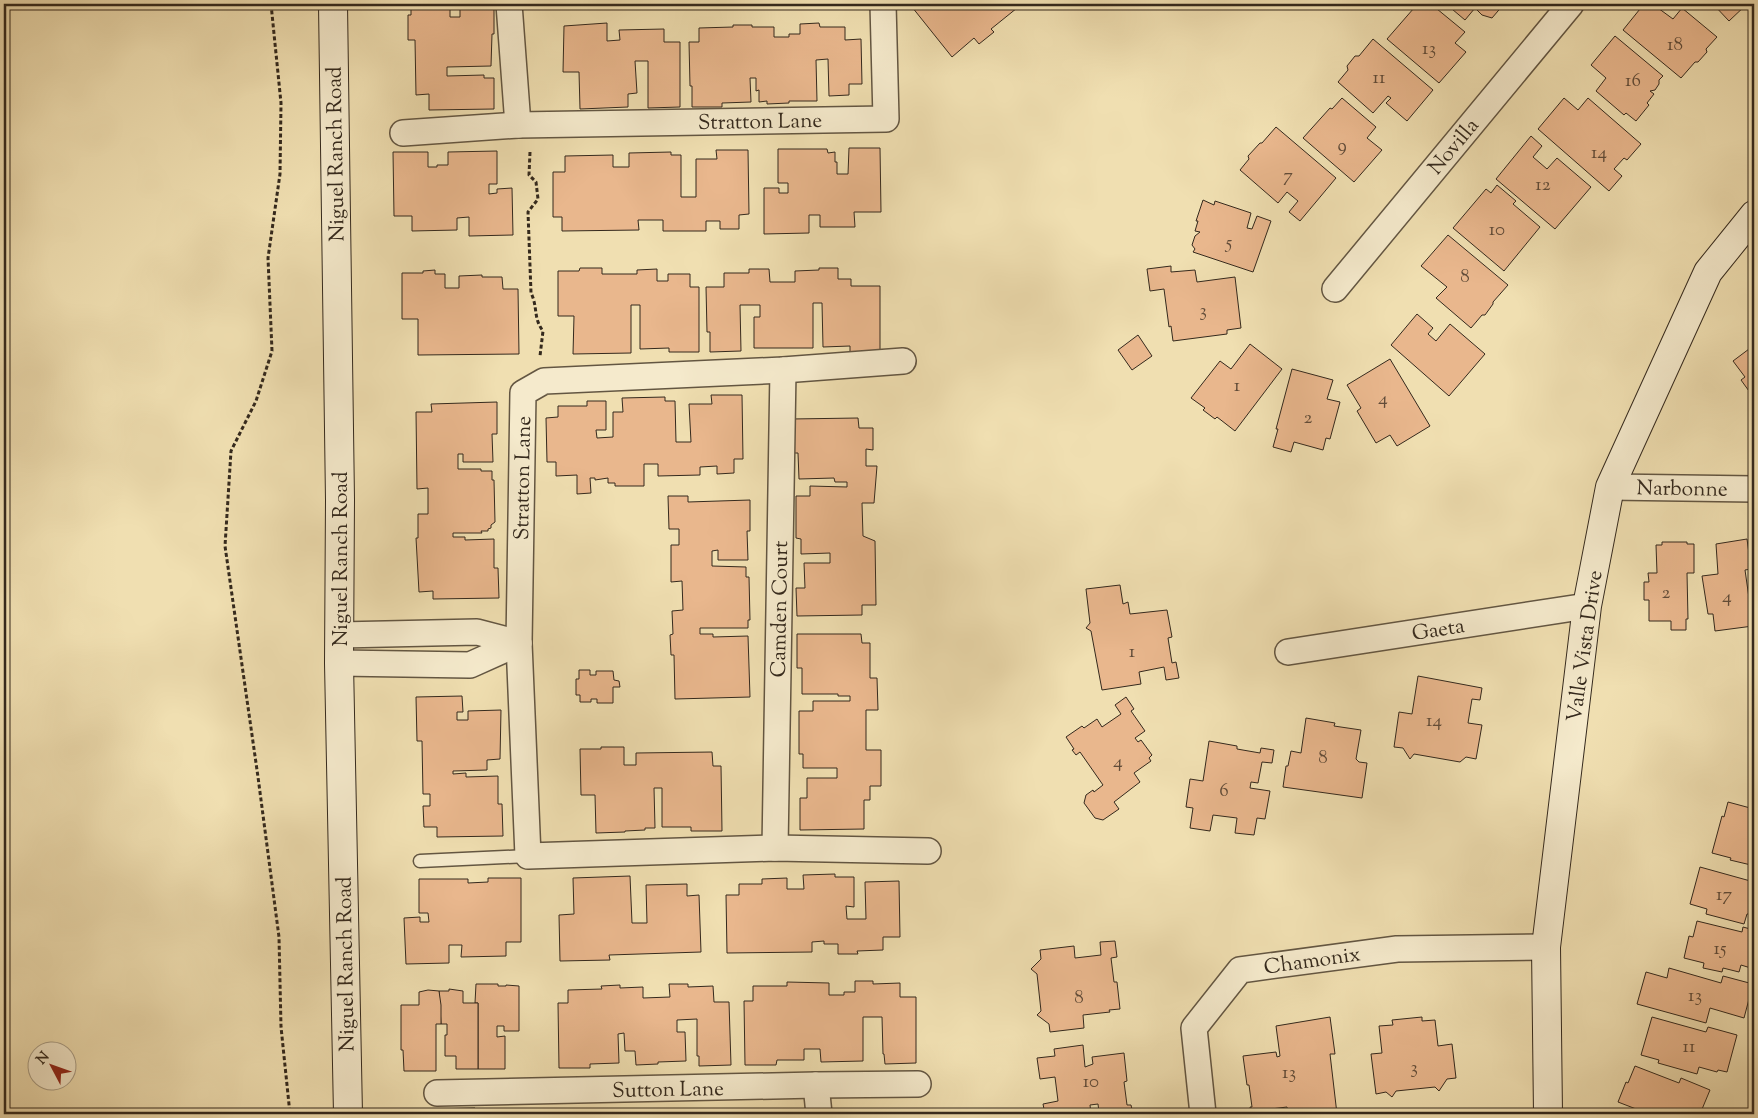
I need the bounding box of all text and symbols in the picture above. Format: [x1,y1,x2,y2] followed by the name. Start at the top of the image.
[1667,32,1683,59] house number: 18
[1422,36,1436,63] house number: 13
[1373,65,1386,92] house number: 11
[320,66,354,242] street label: Niguel Ranch Road
[1625,68,1641,95] house number: 16
[698,107,822,139] street label: Stratton Lane
[1422,112,1487,182] street label: Novilla
[1337,133,1347,160] house number: 9
[1591,140,1607,167] house number: 14
[1283,163,1293,190] house number: 7
[1535,172,1551,199] house number: 12
[1489,217,1505,244] house number: 10
[1225,230,1233,257] house number: 5
[1460,264,1470,291] house number: 8
[1199,298,1207,325] house number: 3
[1234,373,1241,400] house number: 1
[1378,386,1388,413] house number: 4
[1304,405,1313,432] house number: 2
[508,416,540,540] street label: Stratton Lane
[327,471,357,647] street label: Niguel Ranch Road
[1636,474,1728,506] street label: Narbonne
[765,540,797,678] street label: Camden Court
[1560,568,1611,724] street label: Valle Vista Drive
[1662,580,1671,607] house number: 2
[1722,584,1732,611] house number: 4
[1410,612,1467,650] street label: Gaeta
[1129,639,1136,666] house number: 1
[1426,708,1442,735] house number: 14
[1318,745,1328,772] house number: 8
[1113,749,1123,776] house number: 4
[1219,778,1229,805] house number: 6
[330,876,364,1052] street label: Niguel Ranch Road
[1716,882,1732,909] house number: 17
[1714,936,1727,963] house number: 15
[1262,940,1363,984] street label: Chamonix
[1688,983,1702,1010] house number: 13
[1074,985,1084,1012] house number: 8
[1683,1034,1696,1061] house number: 11
[28,1040,78,1090] north arrow
[32,1048,55,1070] text: N
[1410,1055,1418,1082] house number: 3
[1282,1060,1296,1087] house number: 13
[1083,1069,1099,1096] house number: 10
[612,1075,724,1107] street label: Sutton Lane

